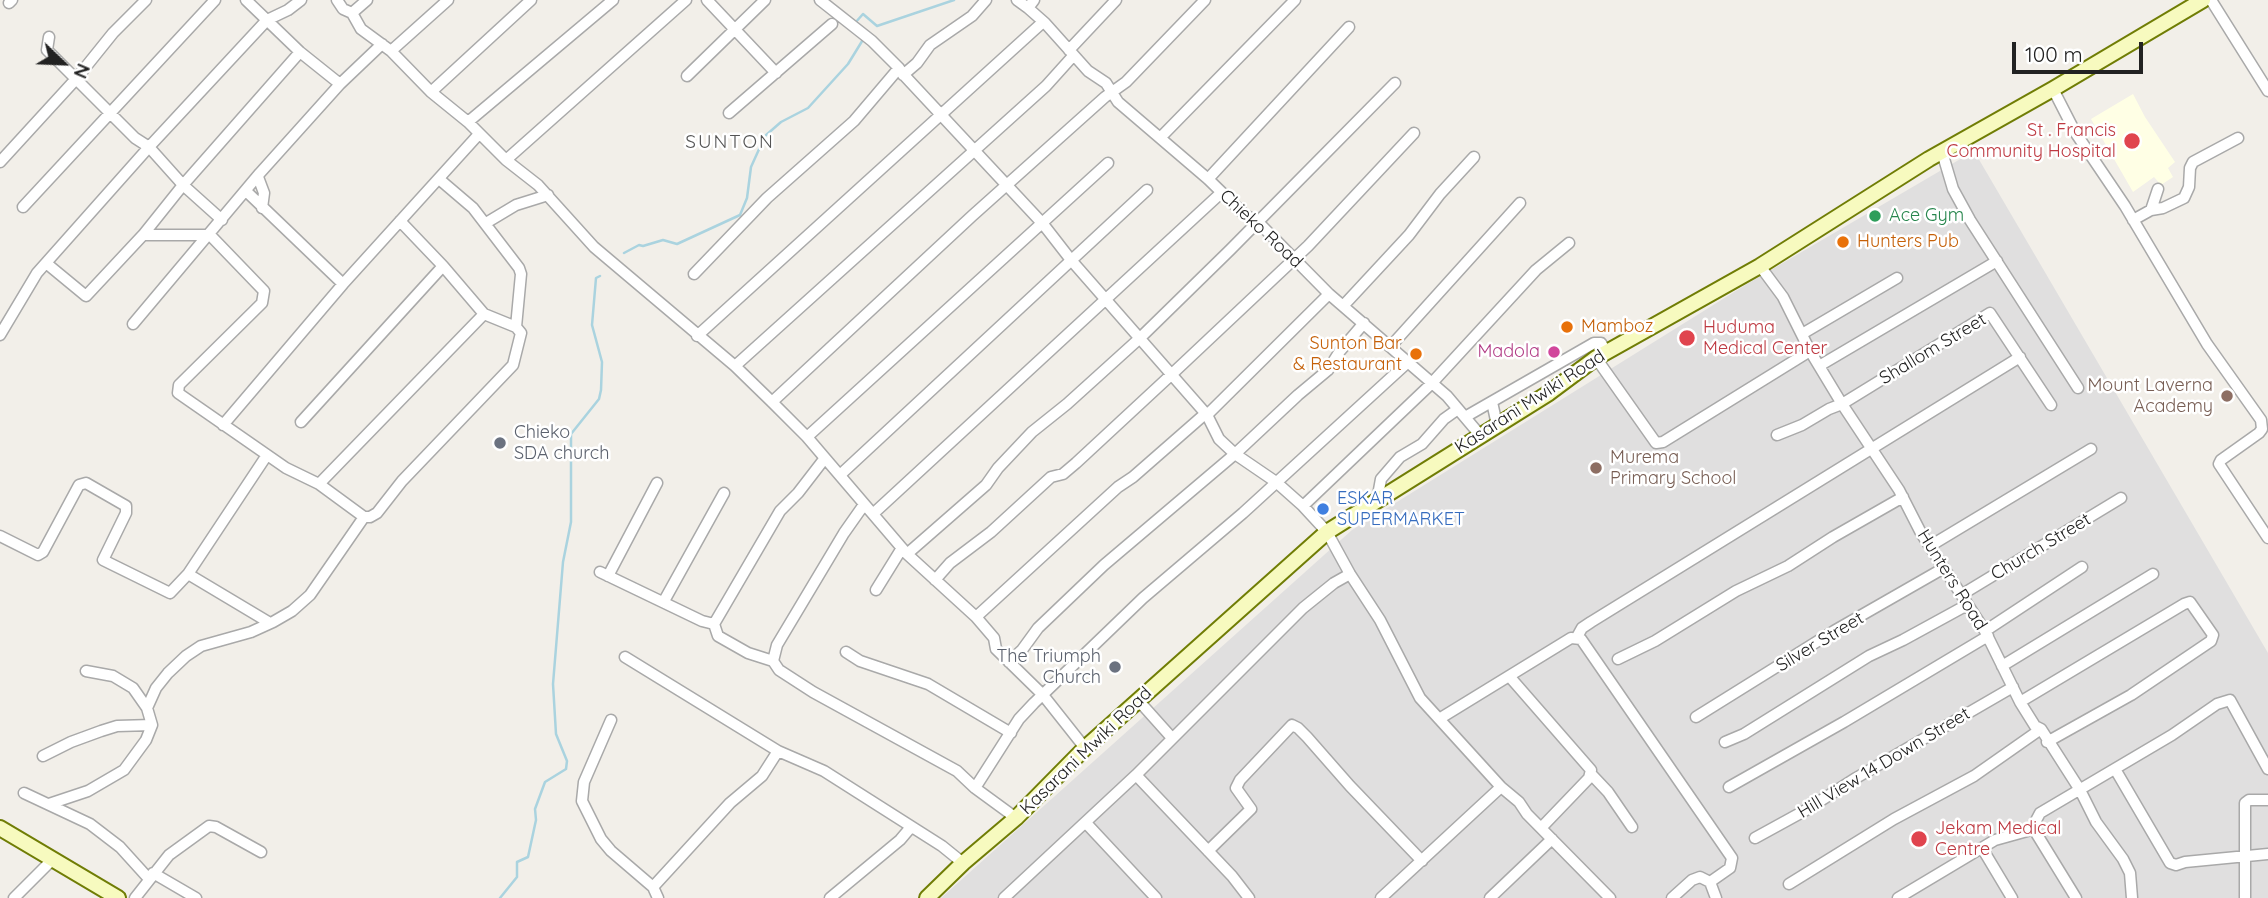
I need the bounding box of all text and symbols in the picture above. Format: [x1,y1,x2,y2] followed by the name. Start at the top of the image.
[28,28,98,98] north arrow
[2016,28,2147,72] scale bar
[2025,41,2083,67] text: 100 m
[69,60,96,82] text: N
[1947,120,2116,162] place label: St . Francis Community Hospital
[686,131,774,153] district label: SUNTON
[2122,131,2142,151] marker: St . Francis Community Hospital
[1215,185,1307,273] street label: Chieko Road
[1889,205,1964,227] place label: Ace Gym
[1867,208,1883,224] marker: Ace Gym
[1857,231,1959,253] place label: Hunters Pub
[1835,234,1851,250] marker: Hunters Pub
[1876,309,1990,389] street label: Shallom Street
[1581,316,1653,338] place label: Mamboz
[1703,317,1828,360] place label: Huduma Medical Center
[1559,319,1575,335] marker: Mamboz
[1677,328,1697,348] marker: Huduma Medical Center
[1293,333,1402,376] place label: Sunton Bar & Restaurant
[1477,341,1540,363] place label: Madola
[1546,344,1562,360] marker: Madola
[1451,345,1609,459] street label: Kasarani Mwiki Road
[1408,346,1424,362] marker: Sunton Bar & Restaurant
[2087,375,2213,418] place label: Mount Laverna Academy
[2219,388,2235,404] marker: Mount Laverna Academy
[514,422,609,464] place label: Chieko SDA church
[492,435,508,451] marker: Chieko SDA church
[1610,447,1736,490] place label: Murema Primary School
[1588,460,1604,476] marker: Murema Primary School
[1337,488,1465,530] place label: ESKAR SUPERMARKET
[1315,501,1331,517] marker: ESKAR SUPERMARKET
[1987,509,2095,585] street label: Church Street
[1912,526,1992,634] street label: Hunters Road
[1772,607,1868,677] street label: Silver Street
[996,646,1101,688] place label: The Triumph Church
[1107,659,1123,675] marker: The Triumph Church
[1016,683,1156,819] street label: Kasarani Mwiki Road
[1794,703,1974,823] street label: Hill View 14 Down Street
[1935,818,2061,860] place label: Jekam Medical Centre
[1909,829,1929,849] marker: Jekam Medical Centre

